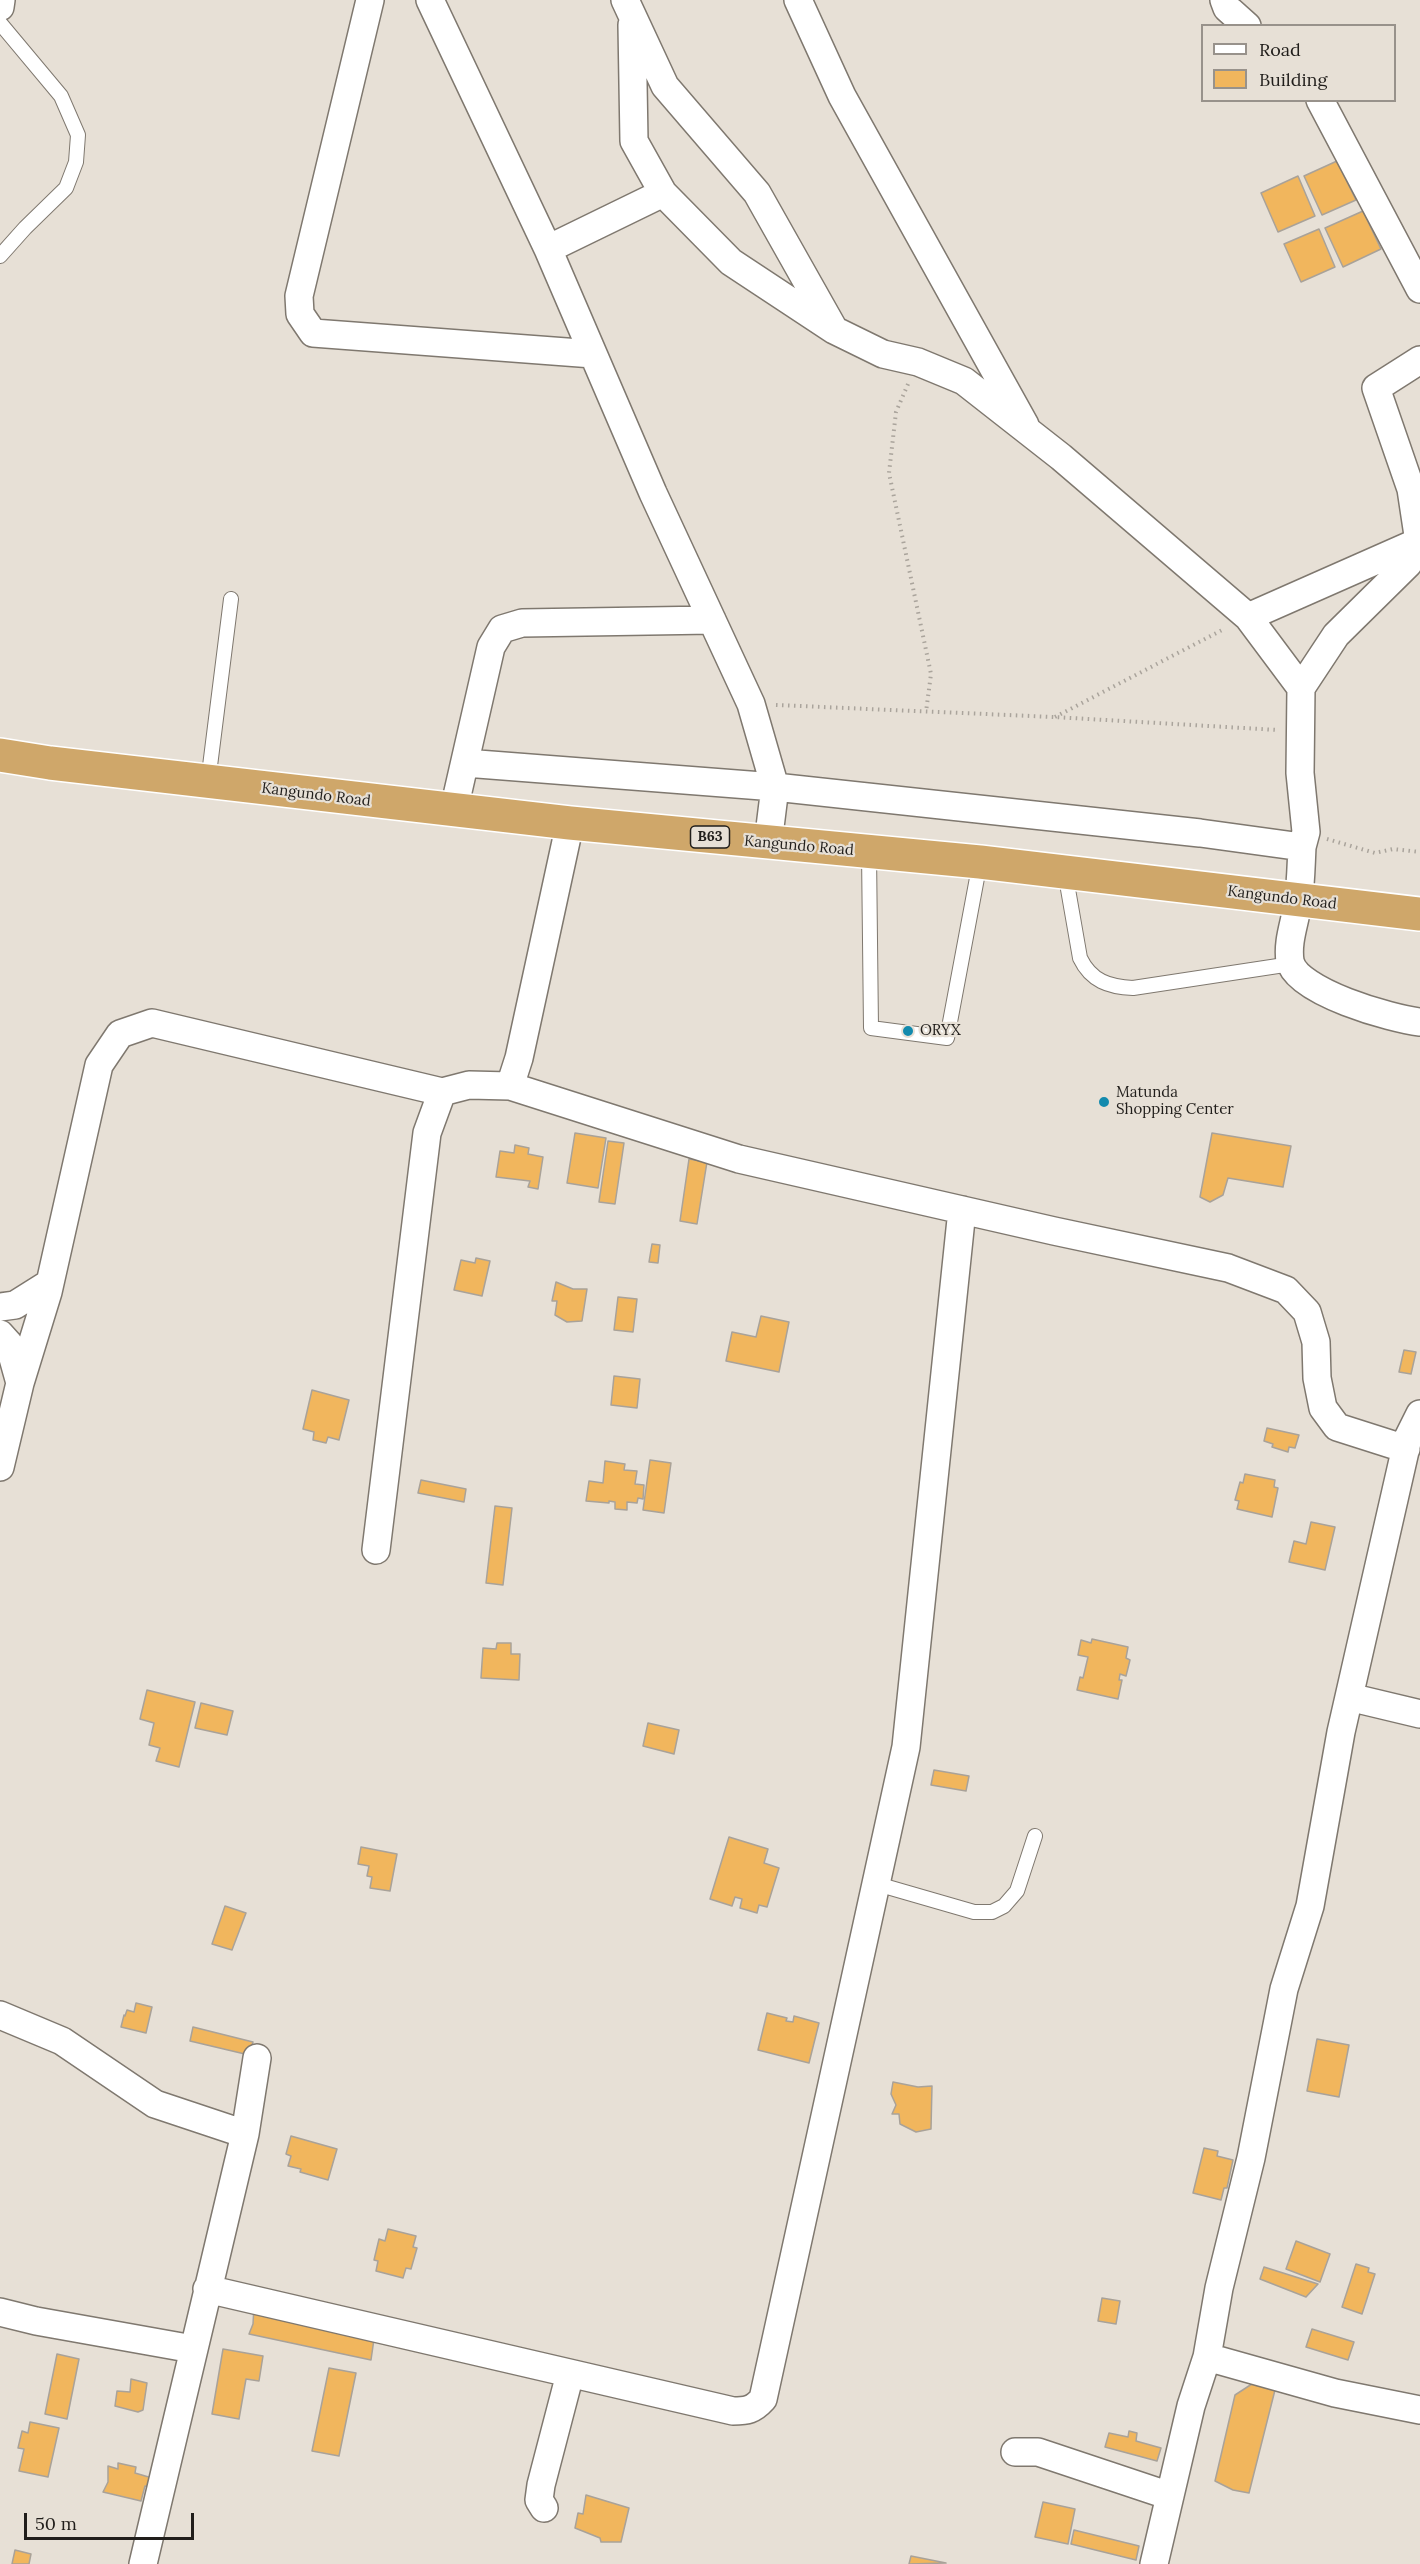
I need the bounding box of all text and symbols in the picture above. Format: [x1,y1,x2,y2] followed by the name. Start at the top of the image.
[1201,24,1396,102] legend
[1259,38,1301,61] text: Road
[1259,68,1327,91] text: Building
[260,779,372,811] street label: Kangundo Road
[690,826,730,848] road number: B63
[743,832,855,860] street label: Kangundo Road
[1226,882,1338,914] street label: Kangundo Road
[920,1022,961,1040] place label: ORYX
[901,1024,915,1038] marker: ORYX
[1116,1084,1234,1119] place label: Matunda Shopping Center
[1097,1095,1111,1109] marker: Matunda Shopping Center
[27,2501,196,2539] scale bar
[35,2512,77,2535] text: 50 m

